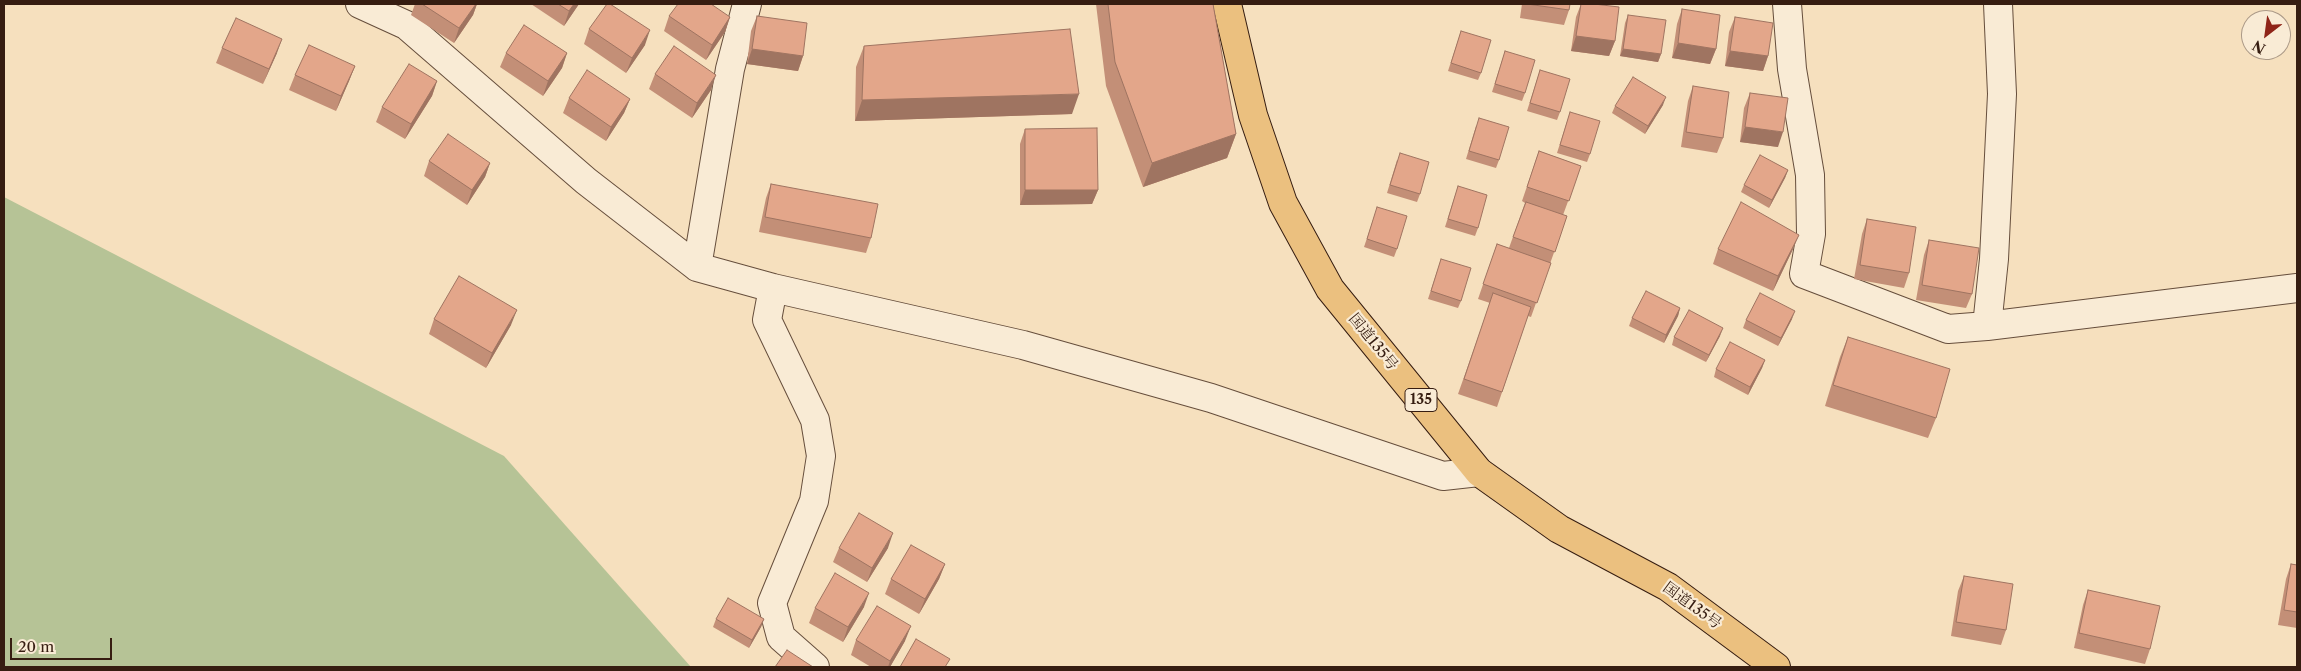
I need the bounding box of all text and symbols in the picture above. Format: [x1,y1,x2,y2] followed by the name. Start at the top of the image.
[2241,10,2291,60] north arrow
[2249,36,2269,58] text: N
[1345,310,1401,374] street label: 国道135号
[1405,388,1437,412] road number: 135
[1659,579,1725,633] street label: 国道135号
[12,628,115,660] scale bar
[18,637,54,656] text: 20 m

